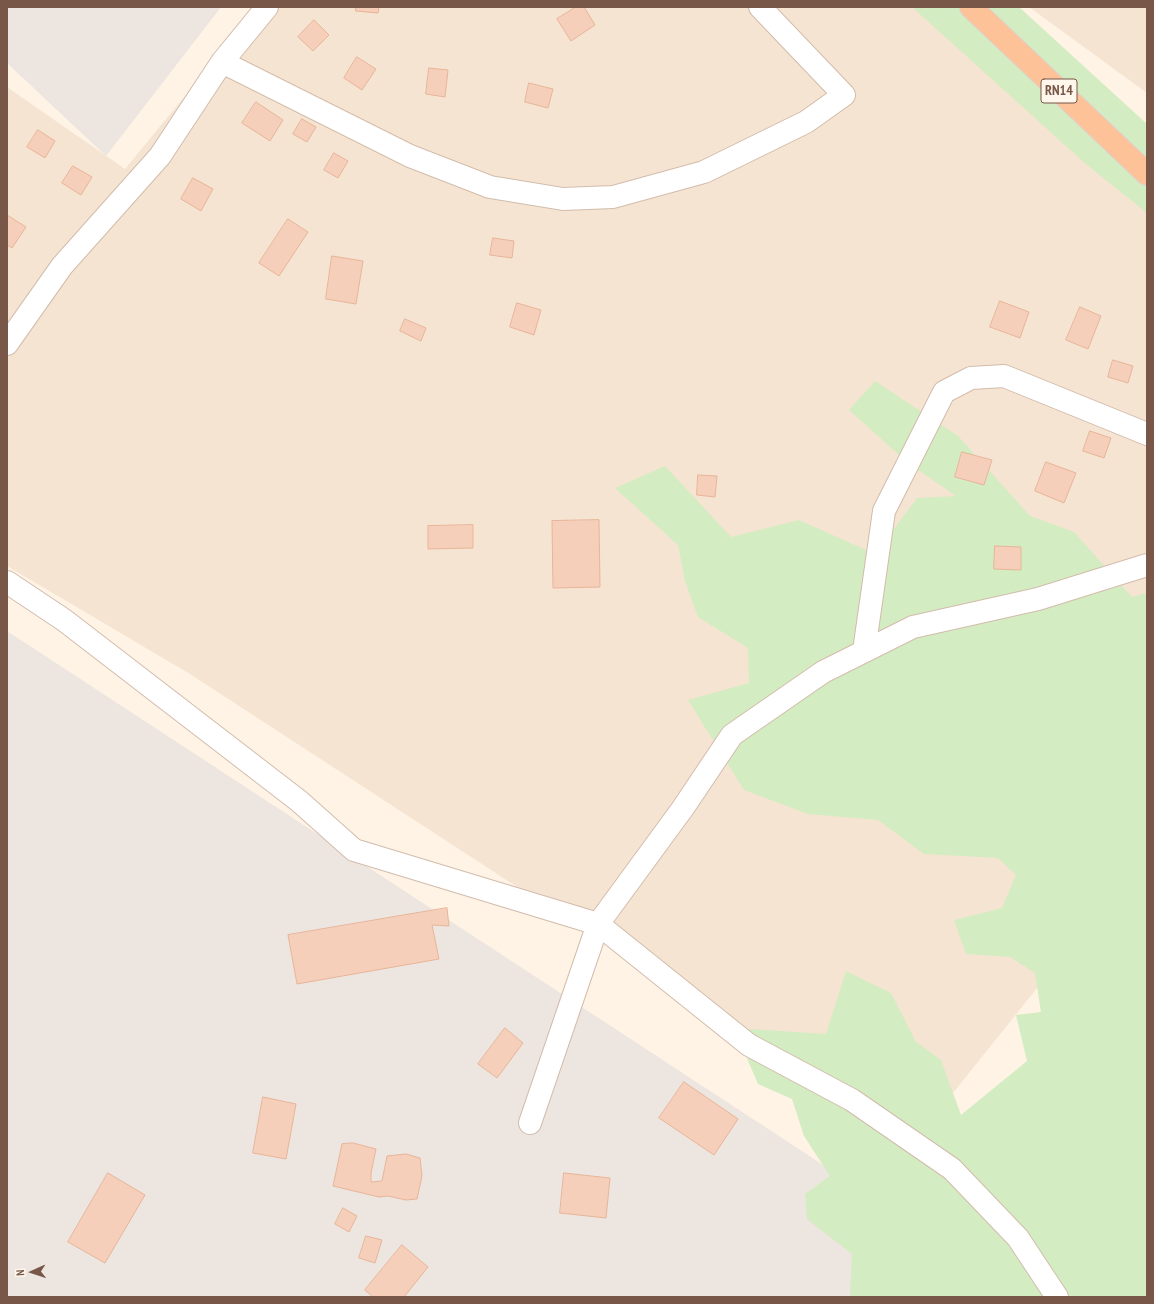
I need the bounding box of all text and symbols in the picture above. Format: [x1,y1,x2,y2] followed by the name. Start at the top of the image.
[1041,79,1077,103] road number: RN14
[12,1252,52,1292] north arrow
[13,1269,27,1276] text: N

